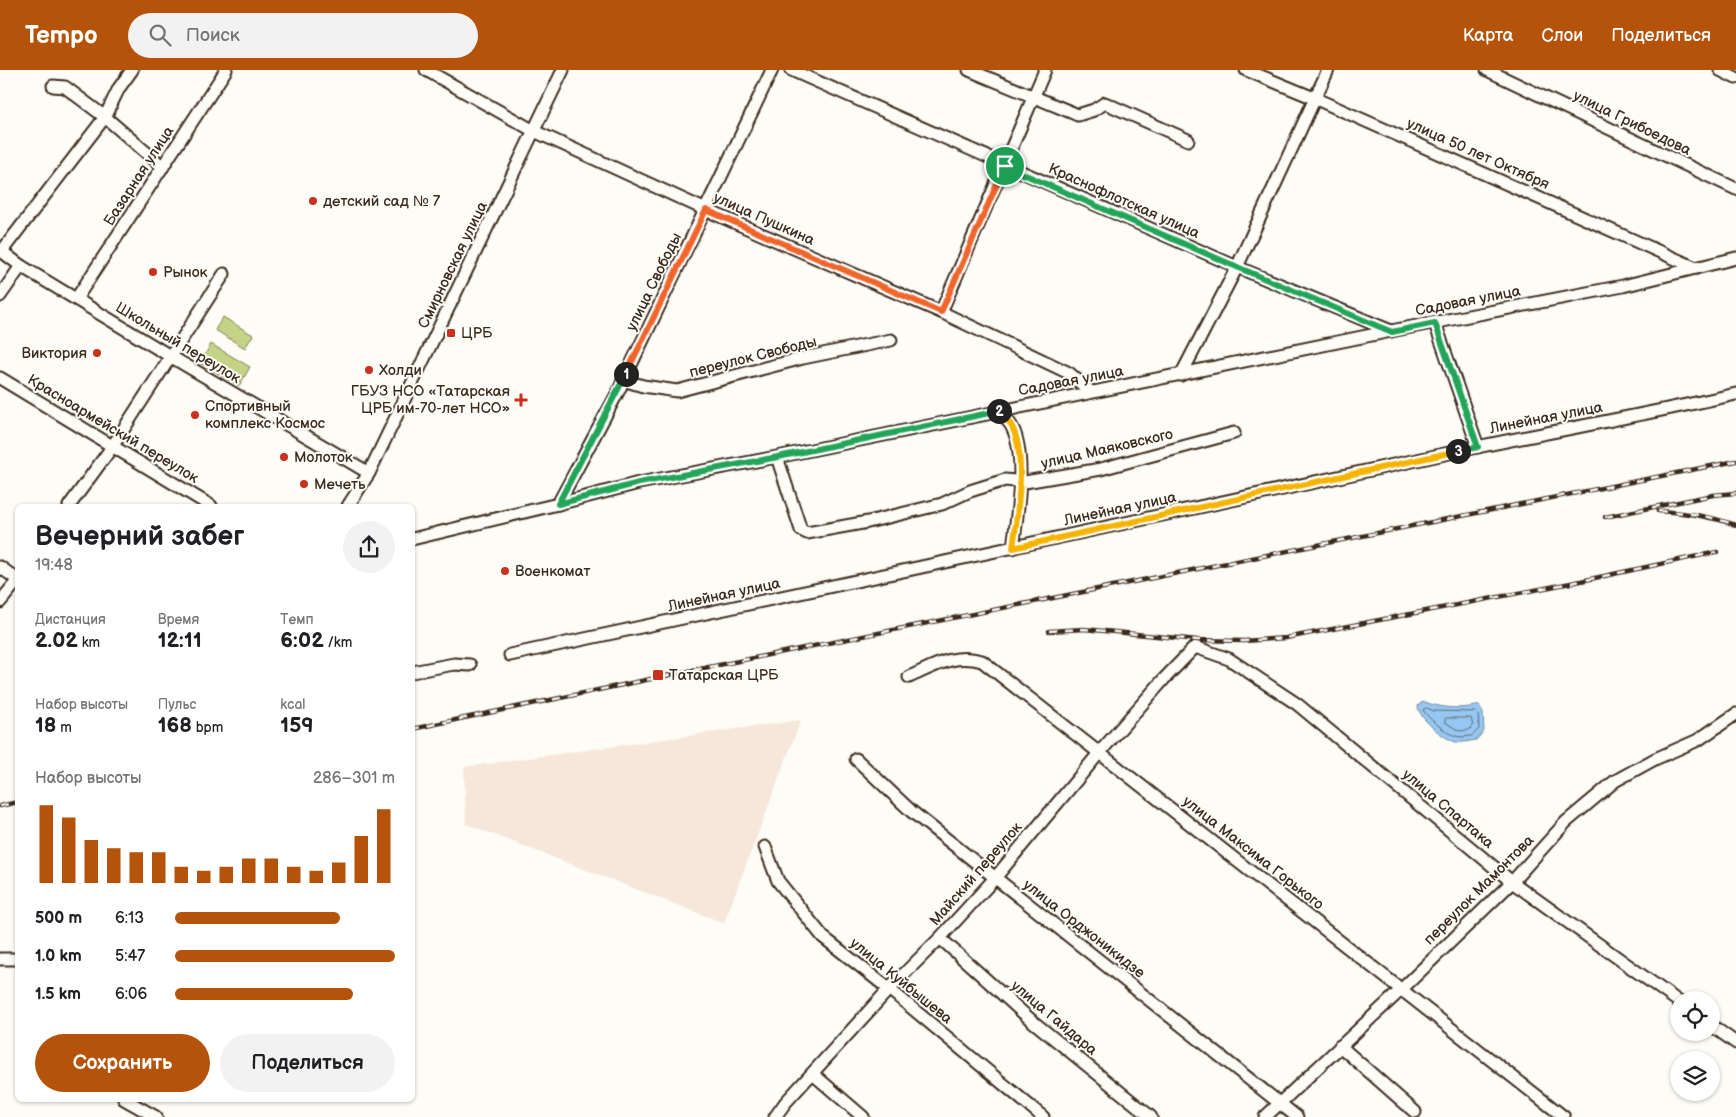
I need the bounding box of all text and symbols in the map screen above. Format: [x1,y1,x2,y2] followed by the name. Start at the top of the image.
[128,13,478,58] search box
[25,21,98,50] text: Tempo
[146,21,174,49] icon: search
[186,24,240,47] text: Поиск
[1463,25,1513,46] text: Карта
[1541,25,1583,46] text: Слои
[1611,25,1711,46] text: Поделиться
[1570,86,1694,160] street label: улица Грибоедова
[1404,114,1552,194] street label: улица 50 лет Октября
[100,122,178,229] street label: Базарная улица
[984,145,1026,187] pin
[991,152,1019,180] icon: arrive
[1045,159,1203,243] street label: Краснофлотская улица
[710,188,818,250] street label: улица Пушкина
[323,192,441,211] place label: детский сад № 7
[307,195,319,207] marker: детский сад № 7
[414,198,492,332] street label: Смирновская улица
[622,230,686,334] street label: улица Свободы
[163,263,208,282] place label: Рынок
[147,266,159,278] marker: Рынок
[1414,281,1522,320] street label: Садовая улица
[112,298,244,388] street label: Школьный переулок
[461,324,493,343] place label: ЦРБ
[445,327,457,339] marker: ЦРБ
[687,332,819,382] street label: переулок Свободы
[21,344,87,363] place label: Виктория
[91,347,103,359] marker: Виктория
[379,361,422,380] place label: Холди
[1017,361,1125,400] street label: Садовая улица
[614,362,638,386] pin: 1
[363,364,375,376] marker: Холди
[624,366,629,383] text: 1
[24,370,202,488] street label: Красноармейский переулок
[351,382,510,418] place label: ГБУЗ НСО «Татарская ЦРБ им-70-лет НСО»
[514,393,528,407] marker: ГБУЗ НСО «Татарская ЦРБ им-70-лет НСО»
[205,397,326,433] place label: Спортивный комплекс Космос
[986,398,1012,424] pin: 2
[1487,398,1604,438] street label: Линейная улица
[995,403,1004,420] text: 2
[189,409,201,421] marker: Спортивный комплекс Космос
[1039,425,1175,473] street label: улица Маяковского
[1446,438,1470,464] pin: 3
[1454,443,1463,460] text: 3
[294,448,353,467] place label: Молоток
[278,451,290,463] marker: Молоток
[314,475,366,494] place label: Мечеть
[298,478,310,490] marker: Мечеть
[1061,488,1178,530] street label: Линейная улица
[35,520,244,553] text: Вечерний забег
[343,521,395,573] button: share
[35,556,73,575] text: 19:48
[515,562,591,581] place label: Военкомат
[499,565,511,577] marker: Военкомат
[665,574,782,616] street label: Линейная улица
[35,611,106,628] text: Дистанция
[158,611,199,628] text: Время
[280,611,314,628] text: Темп
[35,628,78,653] text: 2.02
[158,628,202,653] text: 12:11
[280,628,324,653] text: 6:02
[78,634,100,651] text: km
[324,634,352,651] text: /km
[669,666,779,685] place label: Татарская ЦРБ
[651,668,665,682] marker: Татарская ЦРБ
[35,696,128,713] text: Набор высоты
[158,696,196,713] text: Пульс
[280,696,305,713] text: kcal
[35,713,56,738] text: 18
[158,713,192,738] text: 168
[280,713,314,738] text: 159
[56,719,72,736] text: m
[192,719,223,736] text: bpm
[1398,765,1498,853] street label: улица Спартака
[35,769,142,788] text: Набор высоты
[313,769,395,788] text: 286–301 m
[1179,792,1328,914] street label: улица Максима Горького
[926,818,1026,930] street label: Майский переулок
[1420,831,1538,949] street label: переулок Мамонтова
[1019,876,1149,982] street label: улица Орджоникидзе
[35,909,82,928] text: 500 m
[115,909,144,928] text: 6:13
[846,934,956,1028] street label: улица Куйбышева
[35,947,82,966] text: 1.0 km
[115,947,145,966] text: 5:47
[1007,976,1101,1060] street label: улица Гайдара
[35,985,81,1004] text: 1.5 km
[115,985,147,1004] text: 6:06
[1670,991,1720,1101] map controls
[1670,991,1720,1041] button: locate
[35,1034,210,1092] button: Сохранить
[220,1034,395,1092] button: Поделиться
[1670,1051,1720,1101] button: layers

